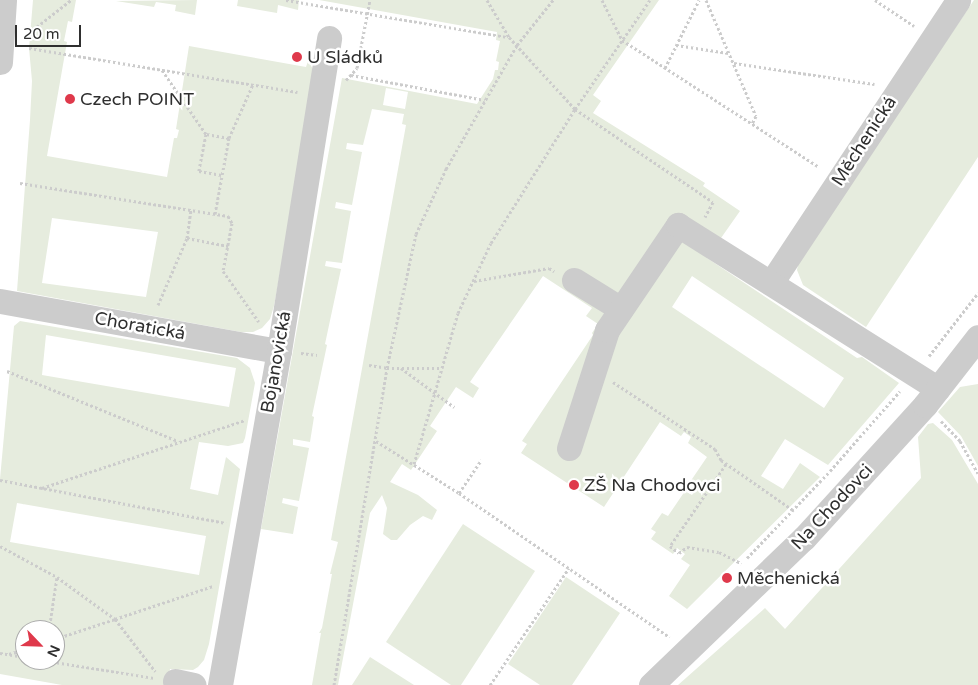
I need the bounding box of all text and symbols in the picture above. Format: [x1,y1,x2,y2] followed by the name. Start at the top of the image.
[18,15,84,47] scale bar
[23,25,60,43] text: 20 m
[307,46,383,68] place label: U Sládků
[291,51,303,63] marker: U Sládků
[80,88,194,110] place label: Czech POINT
[827,92,901,190] street label: Měchenická
[64,93,76,105] marker: Czech POINT
[93,307,187,345] street label: Choratická
[256,309,296,415] street label: Bojanovická
[787,460,877,554] street label: Na Chodovci
[584,474,721,496] place label: ZŠ Na Chodovci
[568,479,580,491] marker: ZŠ Na Chodovci
[737,567,840,589] place label: Měchenická
[721,572,733,584] marker: Měchenická
[15,620,65,670] north arrow
[43,642,63,659] text: N

